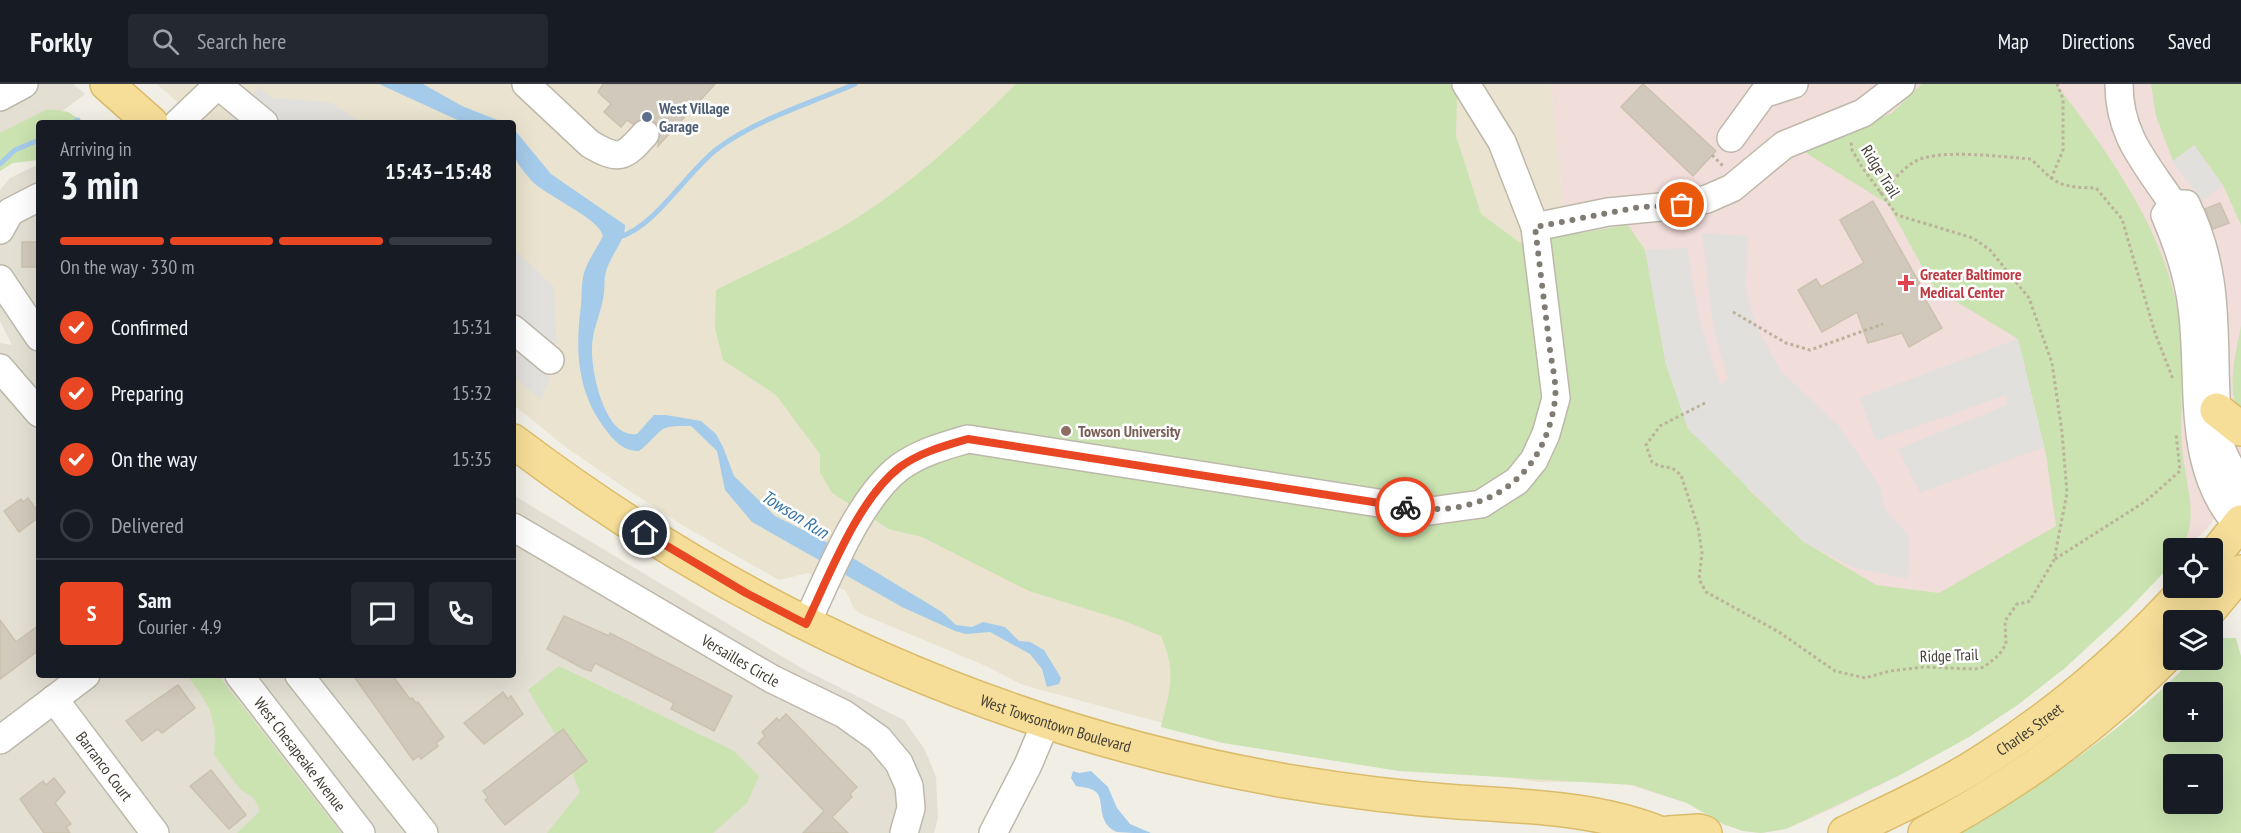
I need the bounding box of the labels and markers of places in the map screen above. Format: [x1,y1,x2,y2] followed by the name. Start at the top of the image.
[658,98,730,136] place label: West Village Garage
[640,110,654,124] marker: West Village Garage
[1656,179,1707,230] pin
[1920,264,2022,302] place label: Greater Baltimore Medical Center
[1897,274,1915,292] marker: Greater Baltimore Medical Center
[1078,421,1181,441] place label: Towson University
[1059,424,1073,438] marker: Towson University
[619,507,670,558] pin

